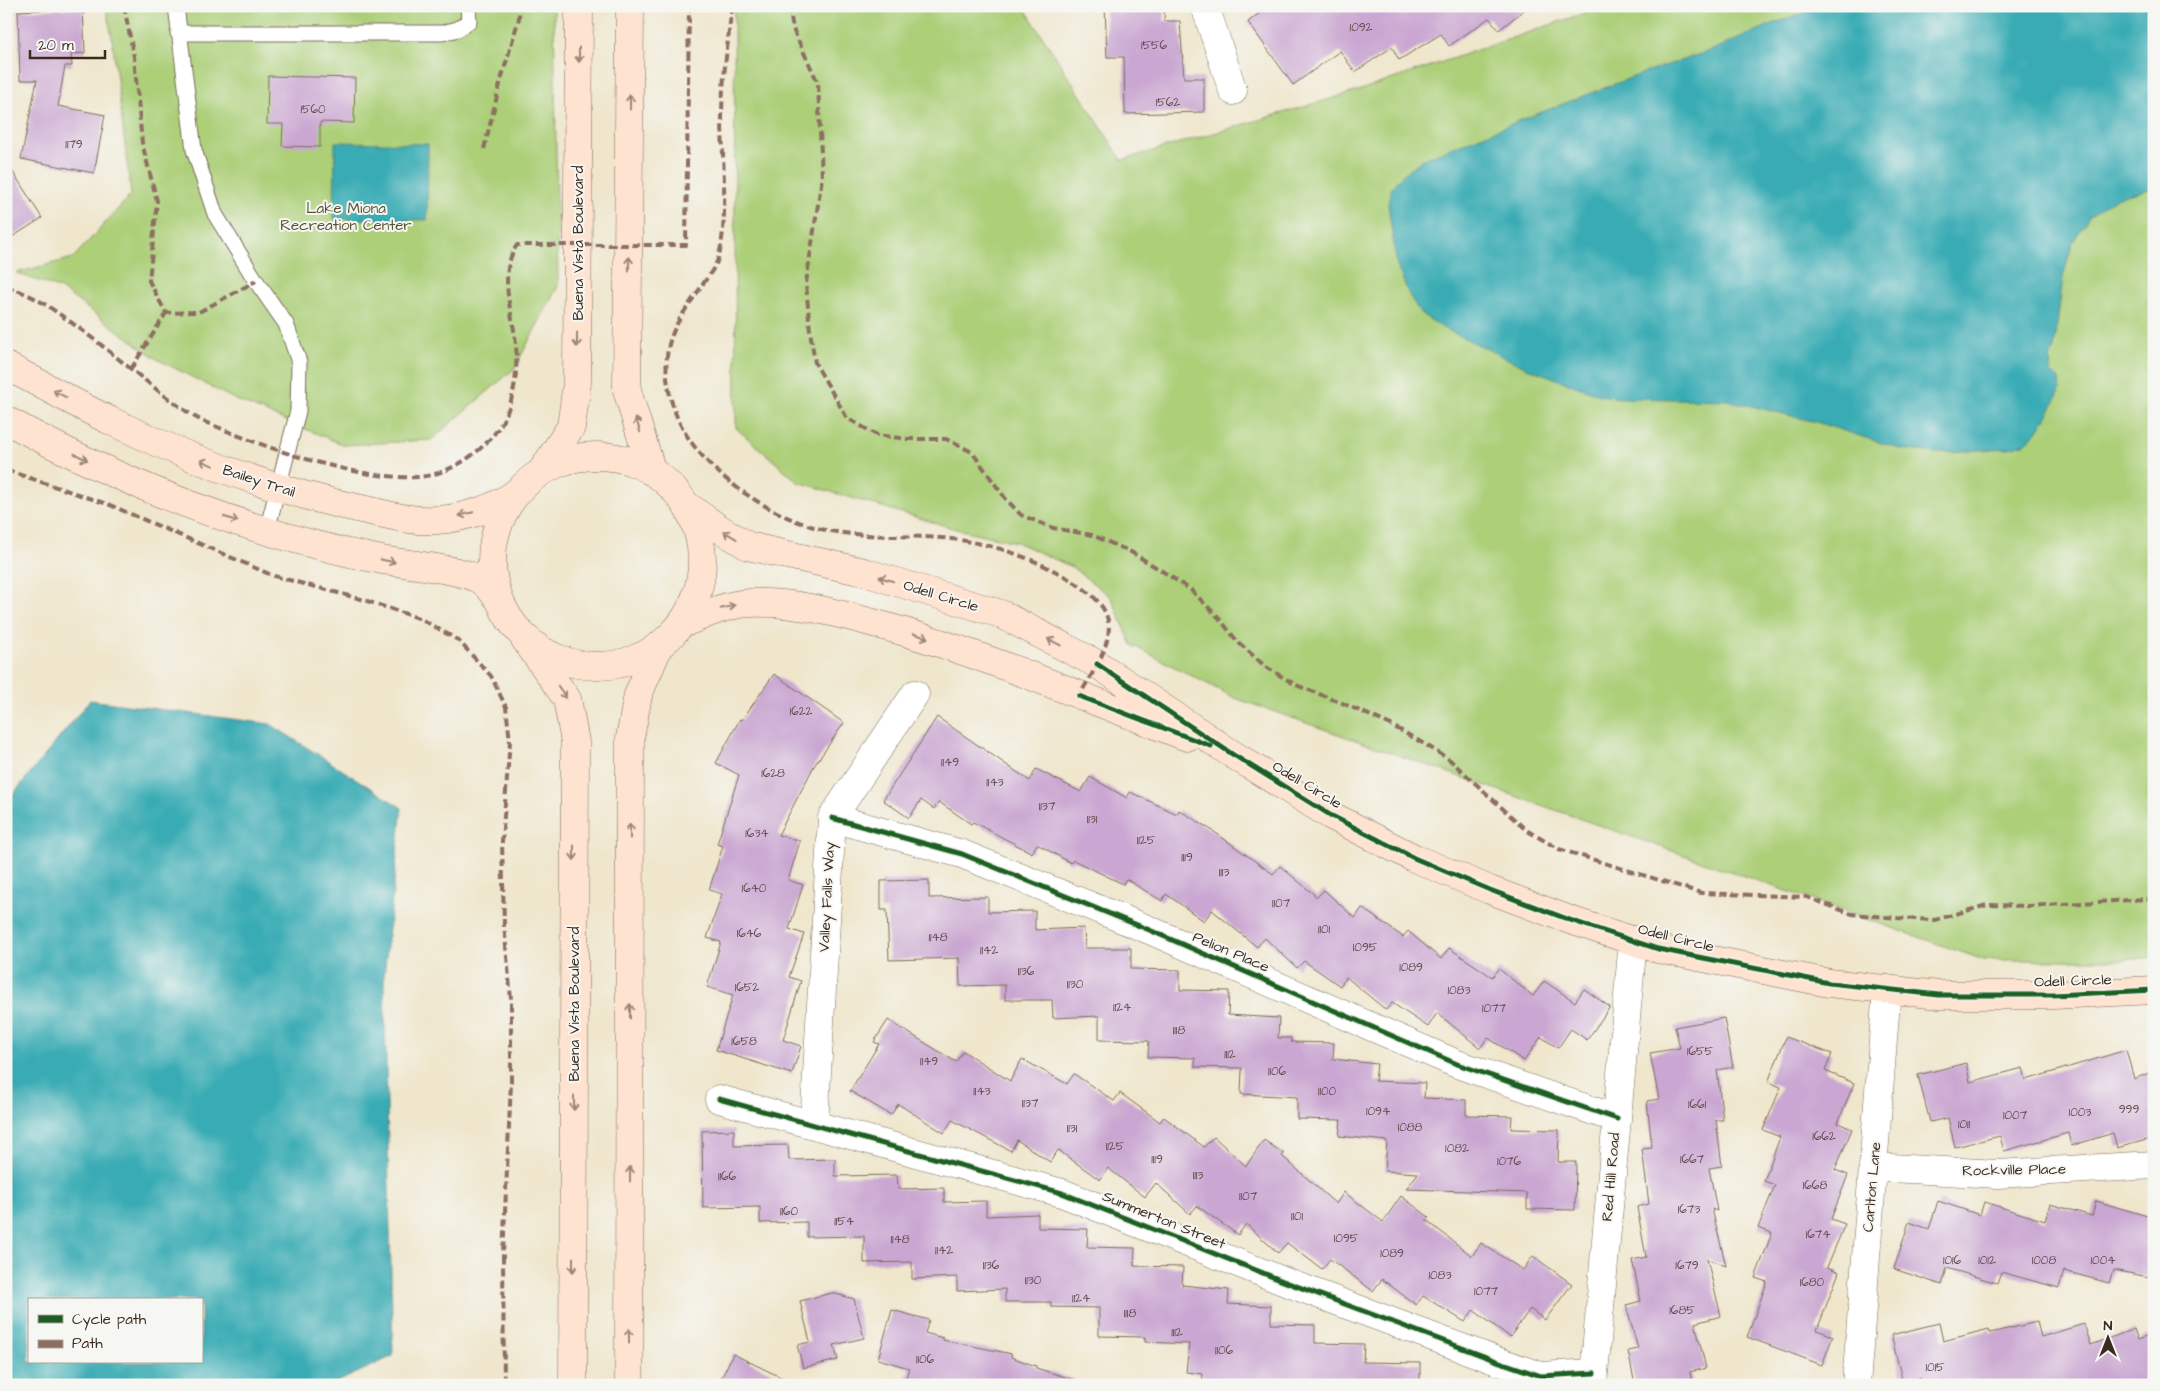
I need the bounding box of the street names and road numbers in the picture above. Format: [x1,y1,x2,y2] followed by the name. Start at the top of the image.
[568,165,589,321] street label: Buena Vista Boulevard
[220,459,298,504] street label: Bailey Trail
[901,575,981,617] street label: Odell Circle
[1268,756,1346,814] street label: Odell Circle
[814,841,841,953] street label: Valley Falls Way
[1636,918,1716,958] street label: Odell Circle
[564,926,585,1082] street label: Buena Vista Boulevard
[1189,926,1273,978] street label: Pelion Place
[2034,969,2112,993] street label: Odell Circle
[1597,1131,1625,1222] street label: Red Hill Road
[1858,1141,1886,1233] street label: Carlton Lane
[1962,1159,2066,1181] street label: Rockville Place
[1099,1186,1229,1254] street label: Summerton Street

